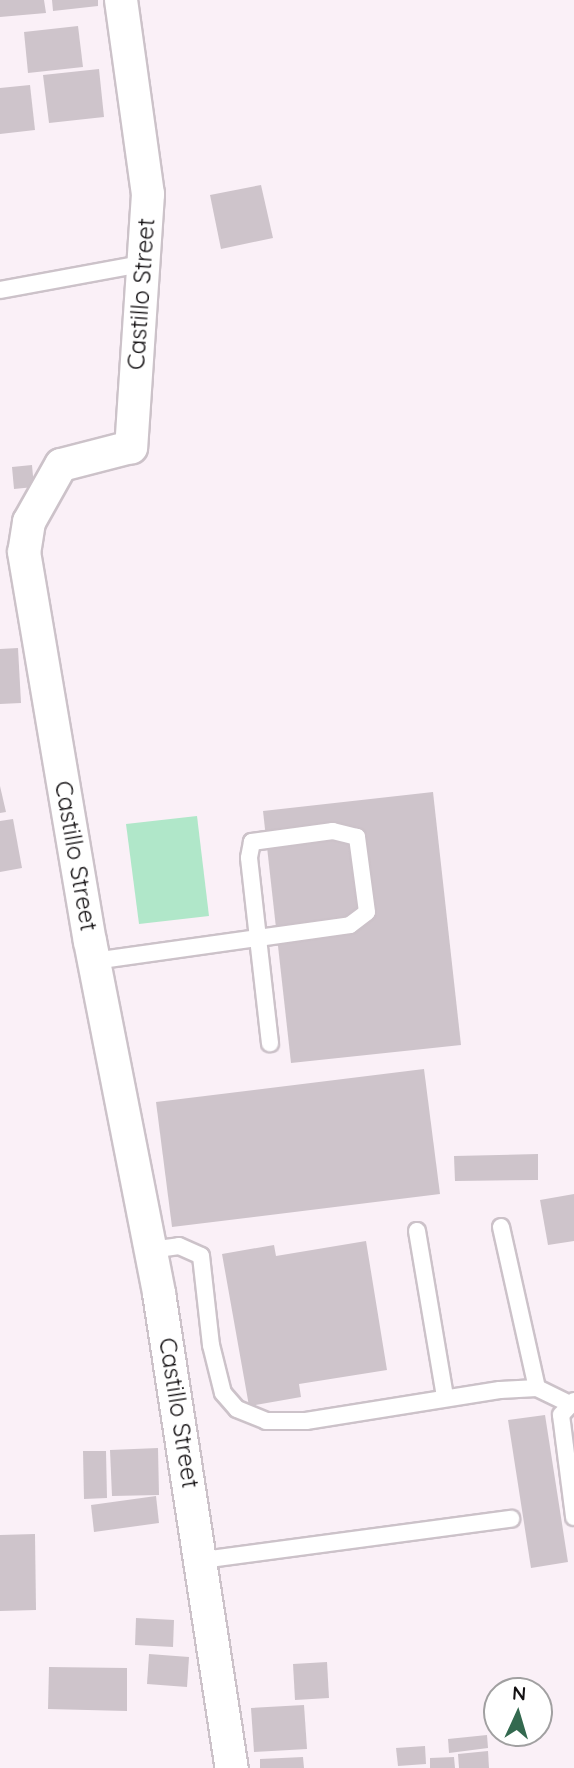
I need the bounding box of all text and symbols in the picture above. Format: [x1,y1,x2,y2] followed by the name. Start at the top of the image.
[121,217,161,371] street label: Castillo Street
[49,779,103,933] street label: Castillo Street
[153,1336,205,1490] street label: Castillo Street
[483,1677,553,1747] north arrow
[512,1681,527,1706] text: N

